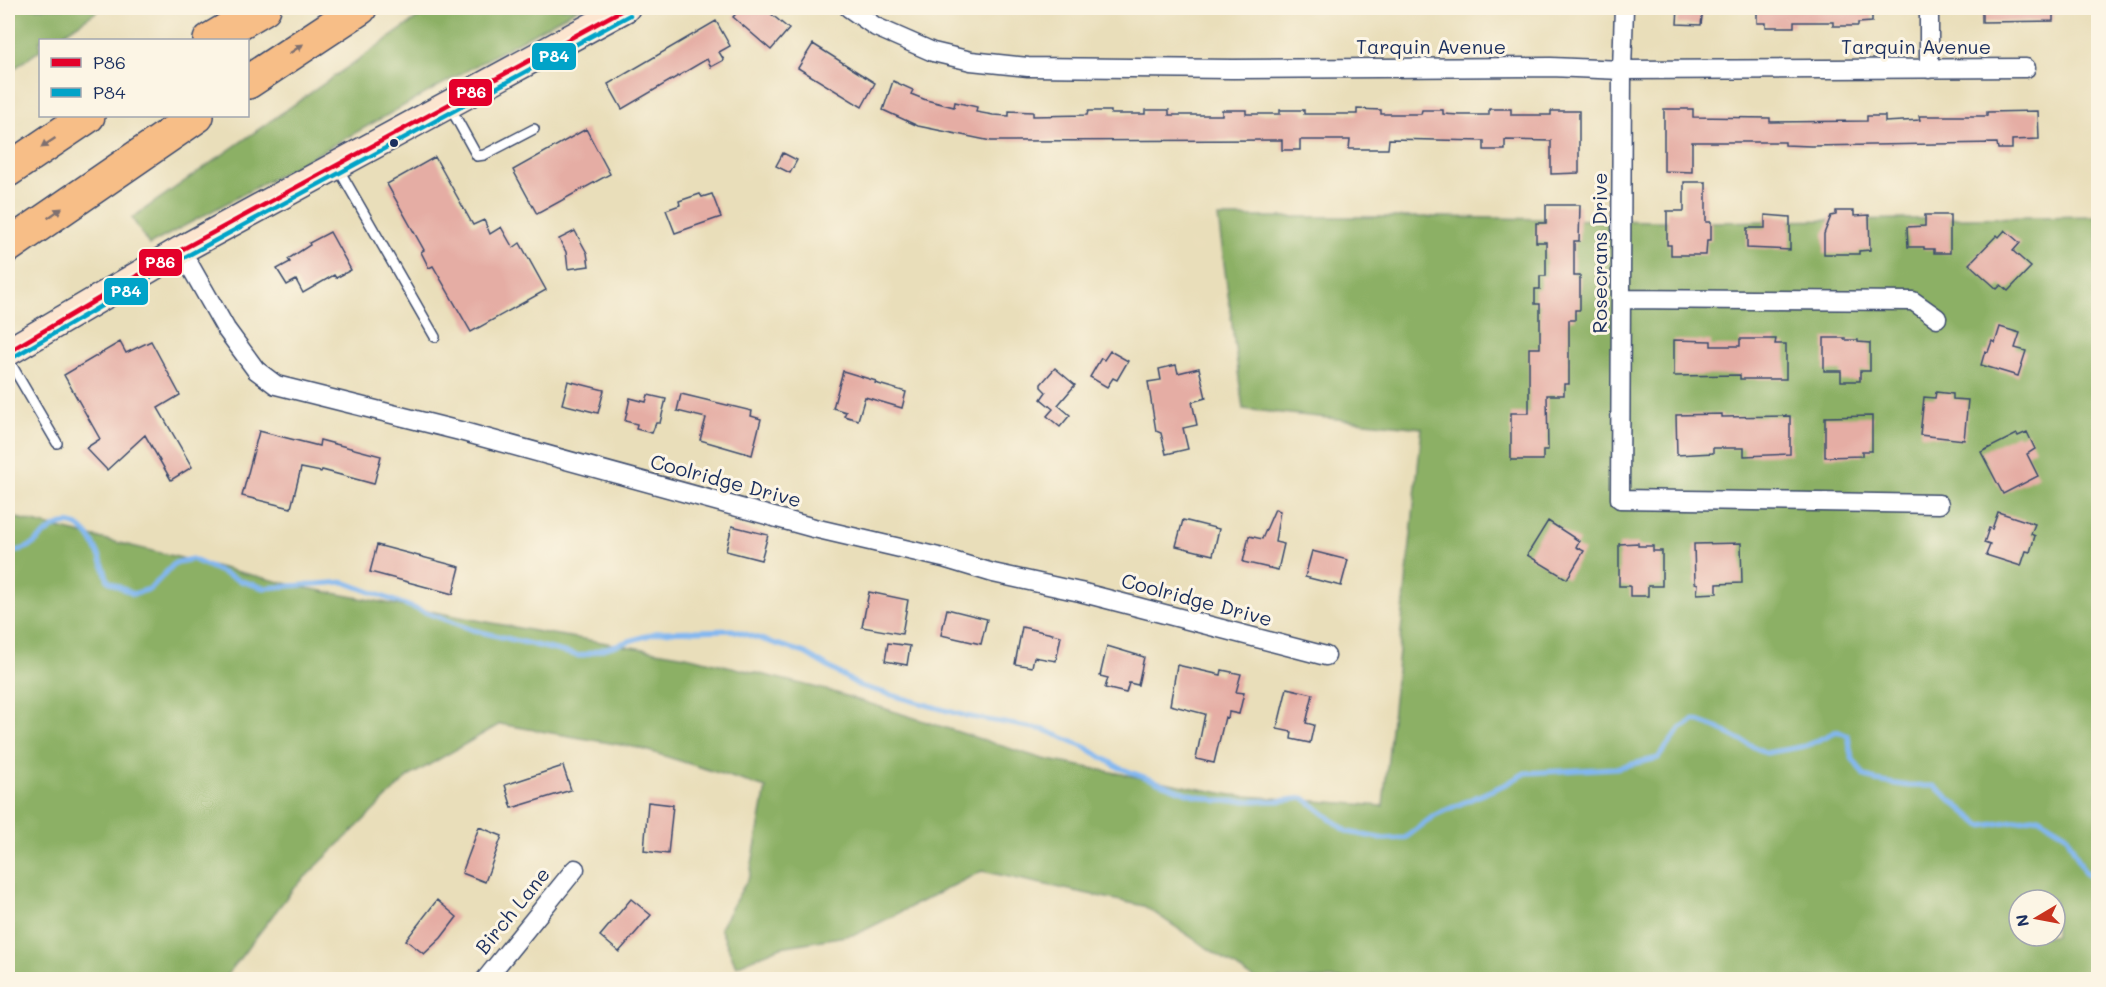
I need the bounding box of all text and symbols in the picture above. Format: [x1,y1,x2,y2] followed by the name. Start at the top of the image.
[1356,33,1506,59] street label: Tarquin Avenue
[1841,33,1991,59] street label: Tarquin Avenue
[39,39,249,117] legend
[531,42,577,71] line badge: P84
[288,44,304,55] one-way arrow
[539,45,570,66] text: P84
[93,50,126,74] text: P86
[448,78,493,107] line badge: P86
[93,80,126,104] text: P84
[456,81,487,102] text: P86
[39,137,56,148] one-way arrow
[388,137,400,149] unlabelled marker
[1586,172,1612,334] street label: Rosecrans Drive
[48,207,63,219] one-way arrow
[138,248,183,277] line badge: P86
[145,251,176,272] text: P86
[103,277,149,306] line badge: P84
[111,280,142,301] text: P84
[648,447,804,513] street label: Coolridge Drive
[1119,566,1275,632] street label: Coolridge Drive
[469,861,555,959] street label: Birch Lane
[2007,888,2067,948] north arrow
[2010,913,2033,929] text: N

